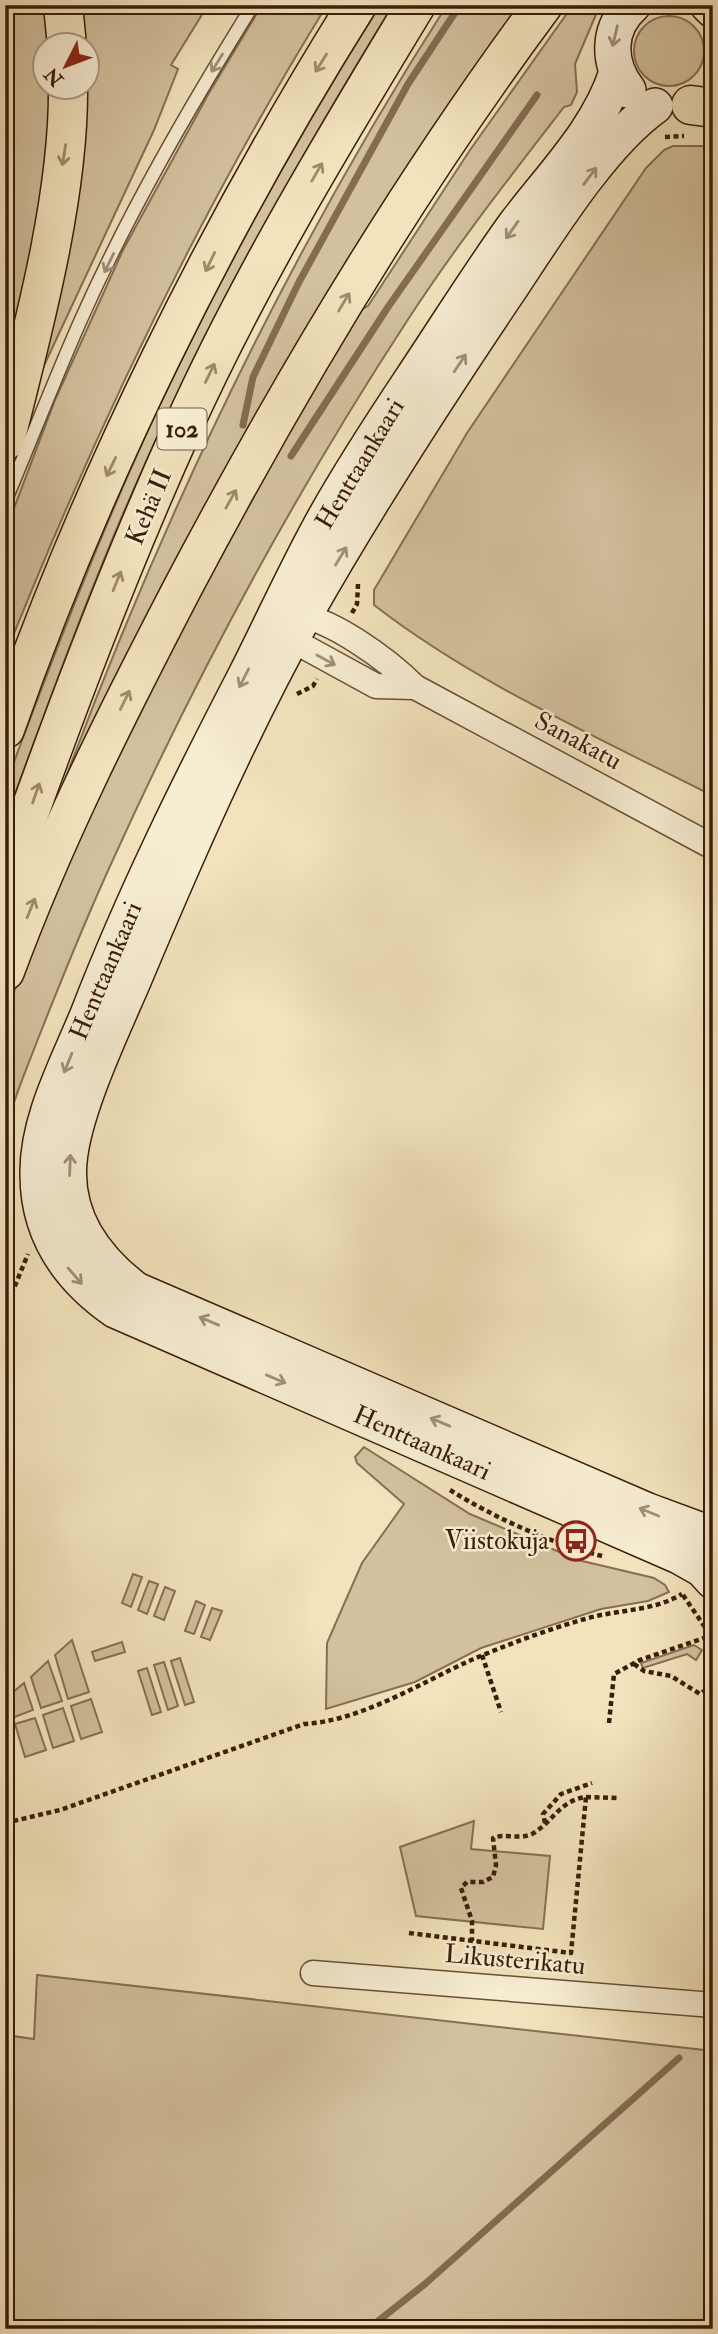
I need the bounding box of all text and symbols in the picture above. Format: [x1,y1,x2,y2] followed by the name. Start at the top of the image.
[608,24,621,47] one-way arrow
[32,32,102,102] north arrow
[210,53,224,73] one-way arrow
[313,53,328,72] one-way arrow
[39,62,69,92] text: N
[57,143,70,166] one-way arrow
[310,163,324,183] one-way arrow
[583,167,597,186] one-way arrow
[505,220,519,239] one-way arrow
[203,251,217,272] one-way arrow
[102,252,115,273] one-way arrow
[337,292,351,312] one-way arrow
[453,353,467,373] one-way arrow
[203,363,217,384] one-way arrow
[308,393,412,535] street label: Henttaankaari
[158,408,206,449] road number: 102
[104,456,117,477] one-way arrow
[119,464,179,550] street label: Kehä II
[225,489,238,510] one-way arrow
[334,547,348,567] one-way arrow
[111,570,124,592] one-way arrow
[315,653,335,667] one-way arrow
[237,667,250,688] one-way arrow
[118,690,132,711] one-way arrow
[529,705,627,777] street label: Sanakatu
[31,783,43,805] one-way arrow
[25,897,38,919] one-way arrow
[63,897,149,1045] street label: Henttaankaari
[61,1052,74,1073] one-way arrow
[63,1154,76,1177] one-way arrow
[67,1267,83,1285] one-way arrow
[199,1314,220,1327] one-way arrow
[264,1374,286,1387] one-way arrow
[348,1398,496,1488] street label: Henttaankaari
[430,1415,451,1428] one-way arrow
[638,1504,660,1517] one-way arrow
[555,1520,597,1562] bus stop icon: Viistokuja
[445,1525,549,1557] place label: Viistokuja
[443,1938,587,1982] street label: Likusterikatu

